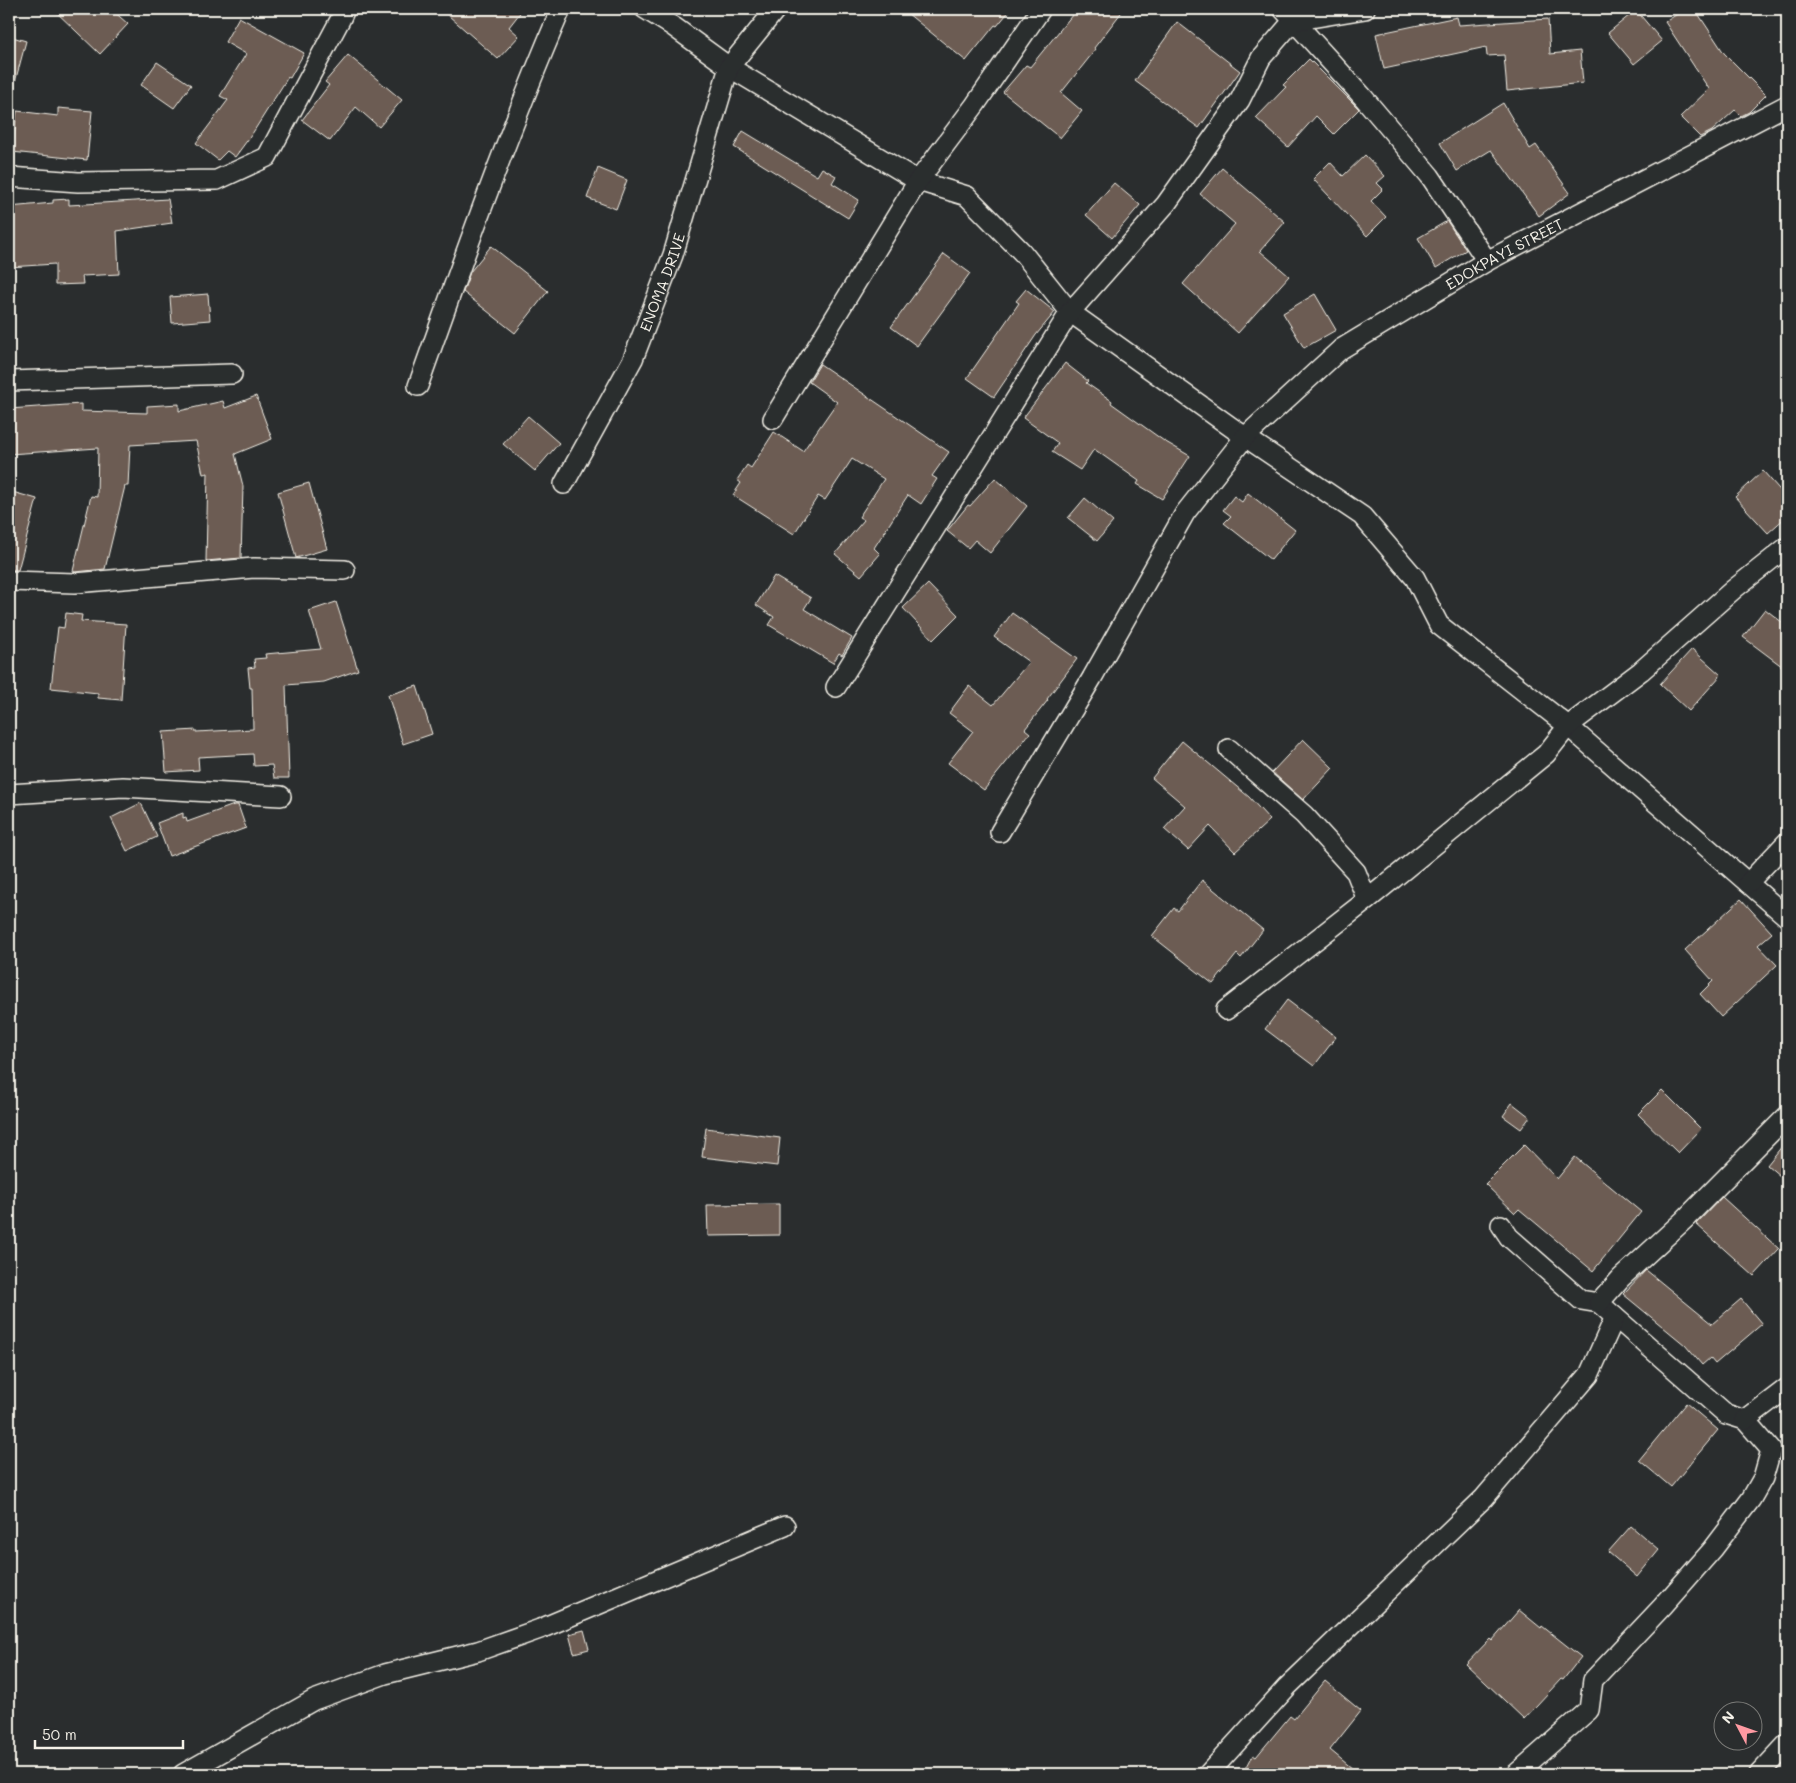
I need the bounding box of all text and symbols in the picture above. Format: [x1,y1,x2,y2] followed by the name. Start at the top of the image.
[1442,213,1567,294] street label: EDOKPAYI STREET
[635,230,689,334] street label: ENOMA DRIVE
[1714,1700,1764,1750] north arrow
[1717,1707,1738,1727] text: N
[35,1718,182,1750] scale bar
[42,1724,77,1744] text: 50 m

